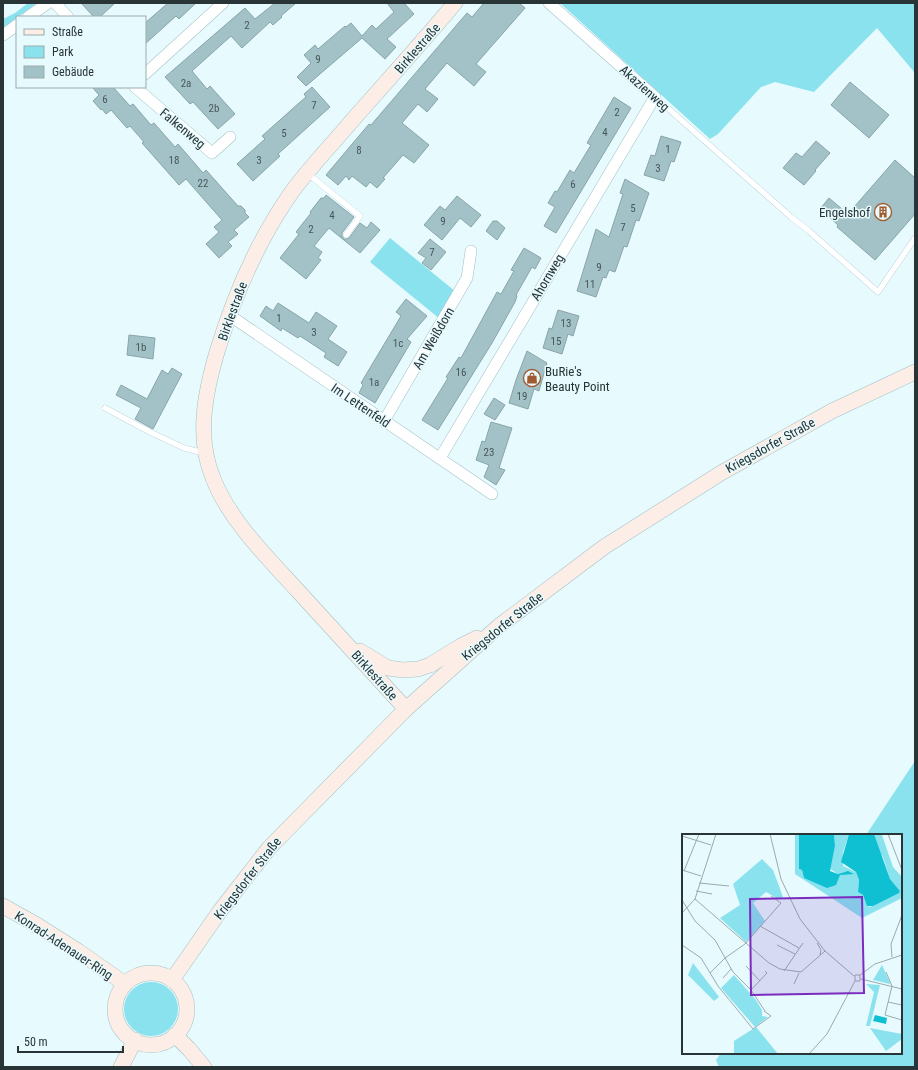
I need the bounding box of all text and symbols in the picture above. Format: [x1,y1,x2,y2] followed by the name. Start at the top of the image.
[16,16,146,88] legend
[244,19,250,32] house number: 2
[392,20,443,76] street label: Birklestraße
[52,25,83,39] text: Straße
[52,45,74,59] text: Park
[315,53,321,66] house number: 9
[617,62,673,115] street label: Akazienweg
[52,65,94,79] text: Gebäude
[181,77,191,90] house number: 2a
[102,93,108,106] house number: 6
[311,99,317,112] house number: 7
[209,102,219,115] house number: 2b
[157,105,208,152] street label: Falkenweg
[614,106,620,119] house number: 2
[602,126,608,139] house number: 4
[281,127,287,140] house number: 5
[665,143,671,156] house number: 1
[356,144,362,157] house number: 8
[169,154,179,167] house number: 18
[256,154,262,167] house number: 3
[655,162,661,175] house number: 3
[198,177,208,190] house number: 22
[570,178,576,191] house number: 6
[630,202,636,215] house number: 5
[873,202,893,222] building icon: Engelshof
[819,205,870,220] place label: Engelshof
[329,209,335,222] house number: 4
[440,215,446,228] house number: 9
[620,221,626,234] house number: 7
[308,223,314,236] house number: 2
[429,246,435,259] house number: 7
[528,251,567,303] street label: Ahornweg
[596,261,602,274] house number: 9
[585,278,595,291] house number: 11
[215,280,250,343] street label: Birklestraße
[410,305,457,372] street label: Am Weißdorn
[276,312,282,325] house number: 1
[561,317,571,330] house number: 13
[311,326,317,339] house number: 3
[551,335,561,348] house number: 15
[393,337,403,350] house number: 1c
[136,341,146,354] house number: 1b
[545,364,610,394] place label: BuRie's Beauty Point
[456,366,466,379] house number: 16
[522,368,542,388] shop icon: BuRie's Beauty Point
[369,376,379,389] house number: 1a
[328,380,393,431] street label: Im Lettenfeld
[517,390,527,403] house number: 19
[723,415,818,476] street label: Kriegsdorfer Straße
[484,446,494,459] house number: 23
[459,589,546,664] street label: Kriegsdorfer Straße
[348,647,401,703] street label: Birklestraße
[211,834,284,922] street label: Kriegsdorfer Straße
[682,834,902,1054] inset map
[12,908,116,983] street label: Konrad-Adenauer-Ring
[18,1028,123,1054] scale bar
[24,1035,48,1049] text: 50 m

